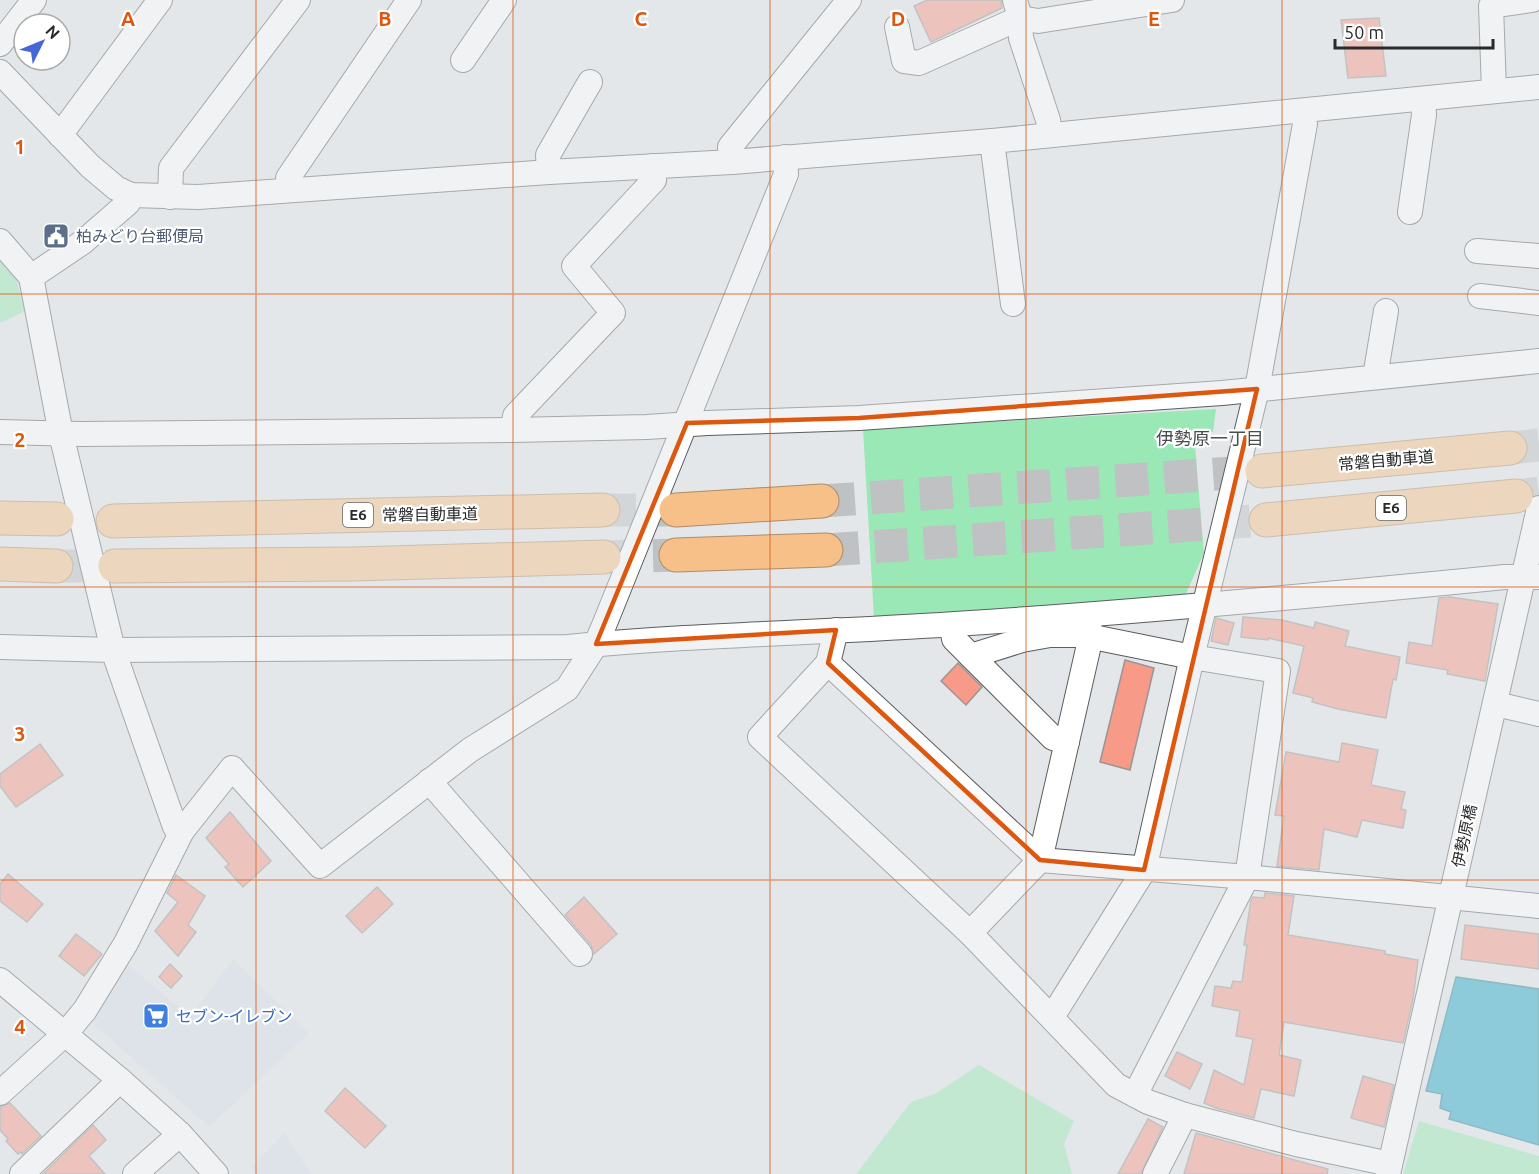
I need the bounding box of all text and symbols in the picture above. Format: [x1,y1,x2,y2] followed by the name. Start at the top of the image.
[121,7,135,30] text: A
[378,7,392,30] text: B
[635,7,648,30] text: C
[891,7,905,30] text: D
[1148,7,1160,30] text: E
[12,12,72,72] north arrow
[1335,12,1492,50] scale bar
[42,21,64,42] text: N
[1344,22,1384,42] text: 50 m
[14,135,26,158] text: 1
[41,221,71,251] public building icon: 柏みどり台郵便局
[76,227,204,245] place label: 柏みどり台郵便局
[14,428,26,451] text: 2
[1156,428,1264,448] district label: 伊勢原一丁目
[1337,447,1435,473] street label: 常磐自動車道
[1376,496,1406,520] road number: E6
[343,503,373,527] road number: E6
[382,504,478,524] street label: 常磐自動車道
[14,722,26,745] text: 3
[1449,803,1479,869] street label: 伊勢原橋
[141,1001,171,1031] supermarket icon: セブン-イレブン
[176,1007,293,1025] place label: セブン-イレブン
[14,1015,26,1038] text: 4

